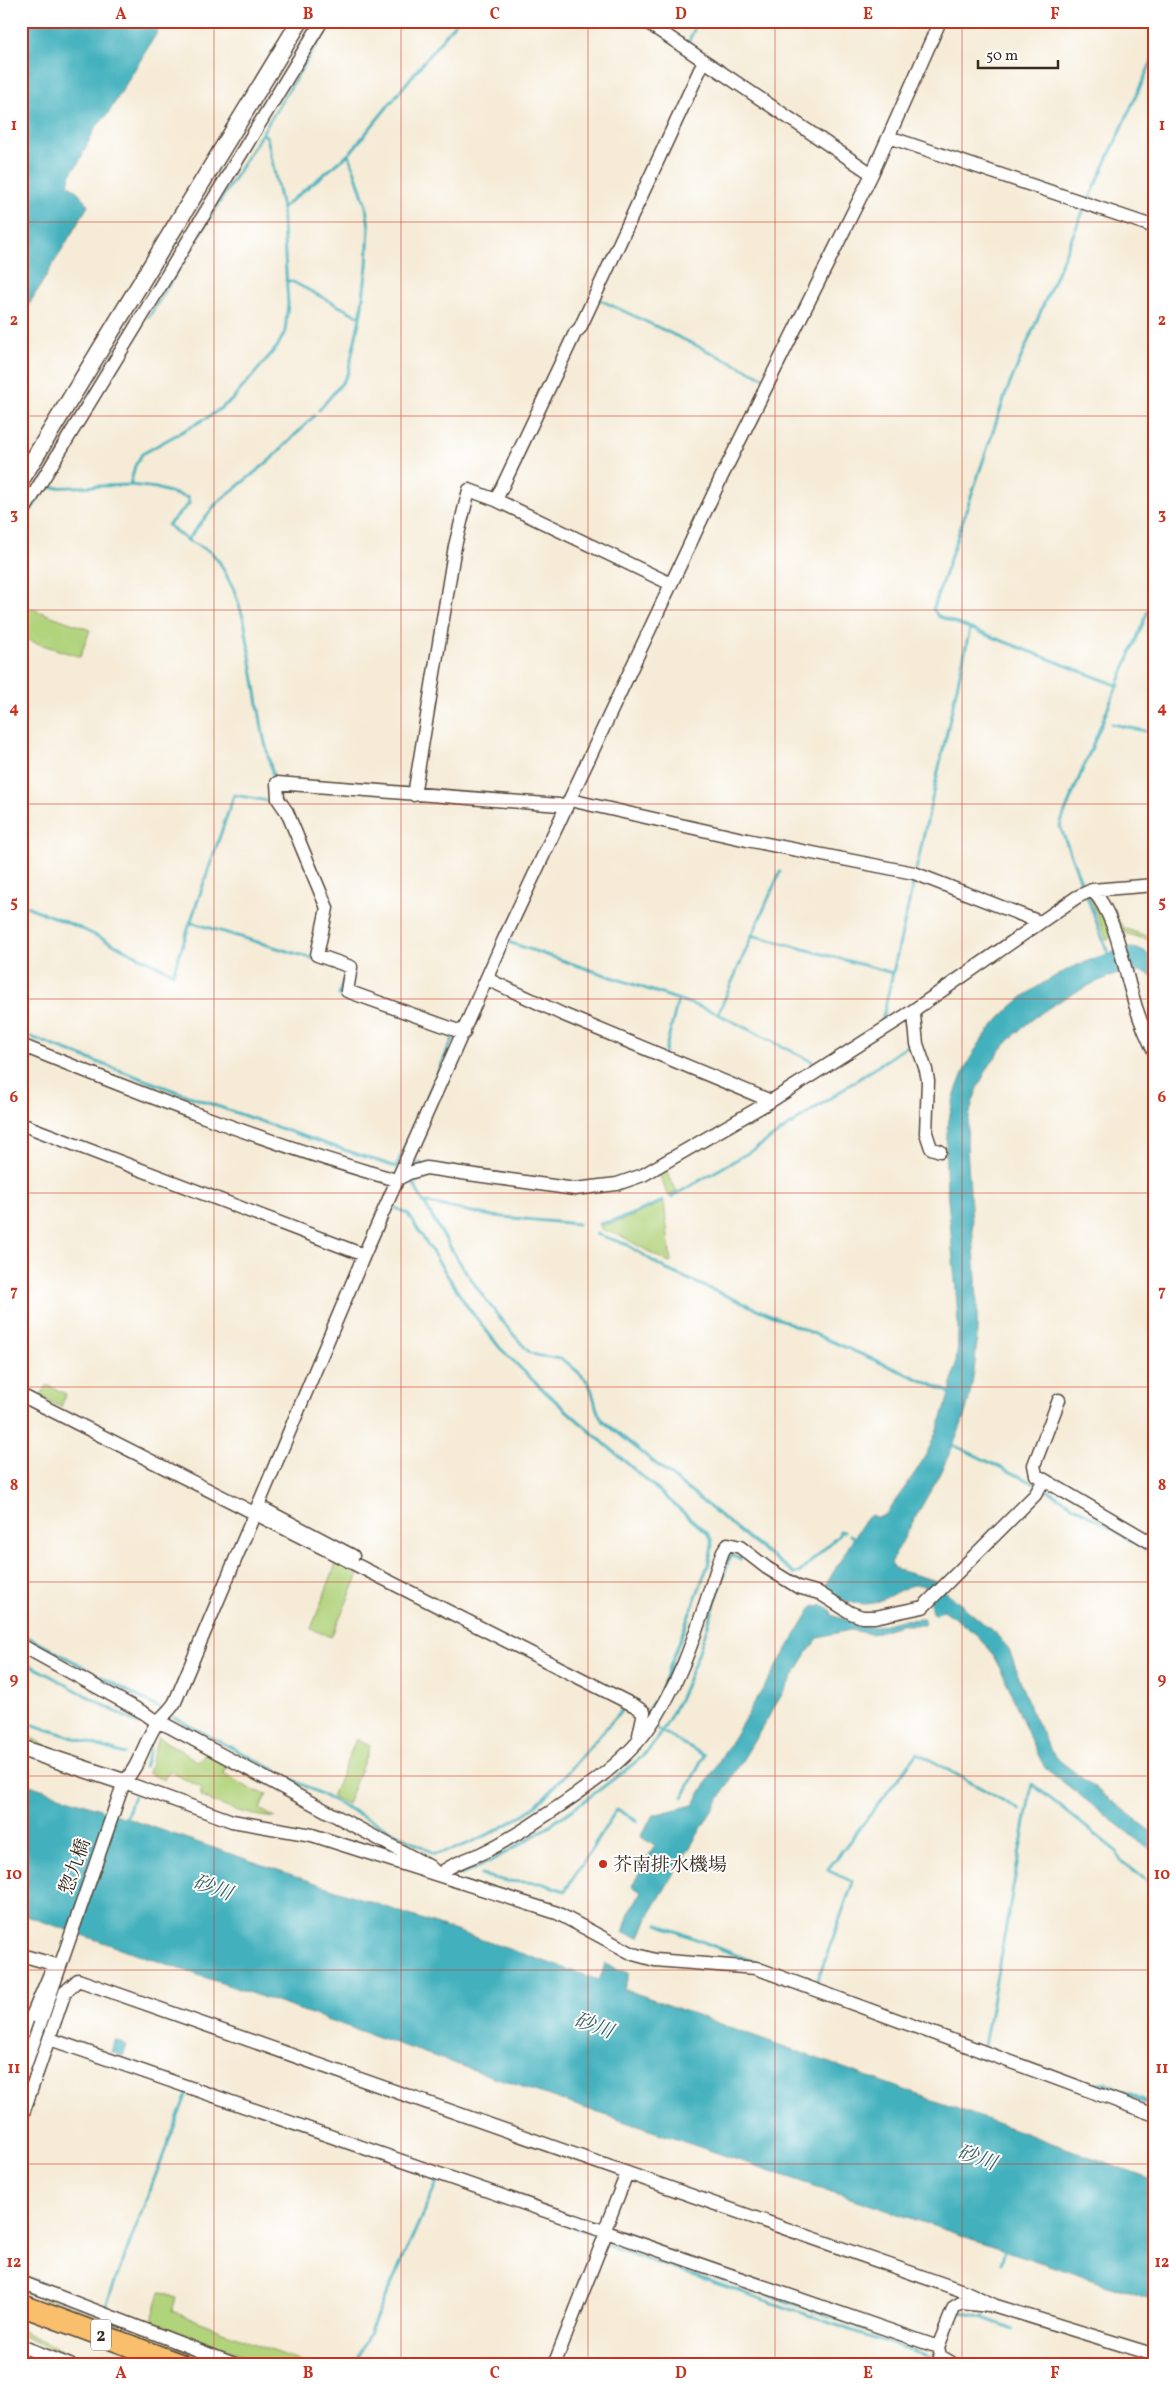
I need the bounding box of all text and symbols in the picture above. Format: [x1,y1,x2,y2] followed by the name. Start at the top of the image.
[115,4,127,26] text: A
[303,4,314,26] text: B
[490,4,500,26] text: C
[675,4,687,26] text: D
[863,4,873,26] text: E
[1050,4,1060,26] text: F
[978,38,1058,70] scale bar
[986,46,1018,67] text: 50 m
[11,115,17,137] text: 1
[1159,115,1165,137] text: 1
[10,310,18,332] text: 2
[1158,310,1166,332] text: 2
[10,504,18,526] text: 3
[1158,504,1166,526] text: 3
[9,698,19,720] text: 4
[1157,698,1167,720] text: 4
[10,892,18,914] text: 5
[1158,892,1166,914] text: 5
[10,1087,19,1109] text: 6
[1158,1087,1167,1109] text: 6
[10,1281,18,1303] text: 7
[1158,1281,1166,1303] text: 7
[10,1475,18,1497] text: 8
[1158,1475,1166,1497] text: 8
[10,1669,19,1691] text: 9
[1158,1669,1167,1691] text: 9
[54,1835,97,1898] street label: 惣九橋
[613,1853,727,1879] place label: 芥南排水機場
[597,1858,609,1870] marker: 芥南排水機場
[6,1864,22,1886] text: 10
[1154,1864,1170,1886] text: 10
[189,1869,238,1910] water label: 砂川
[570,2007,619,2048] water label: 砂川
[8,2058,20,2080] text: 11
[1156,2058,1168,2080] text: 11
[953,2139,1002,2179] water label: 砂川
[7,2252,21,2274] text: 12
[1155,2252,1169,2274] text: 12
[91,2320,111,2350] road number: 2
[115,2363,127,2385] text: A
[303,2363,314,2385] text: B
[490,2363,500,2385] text: C
[675,2363,687,2385] text: D
[863,2363,873,2385] text: E
[1050,2363,1060,2385] text: F

